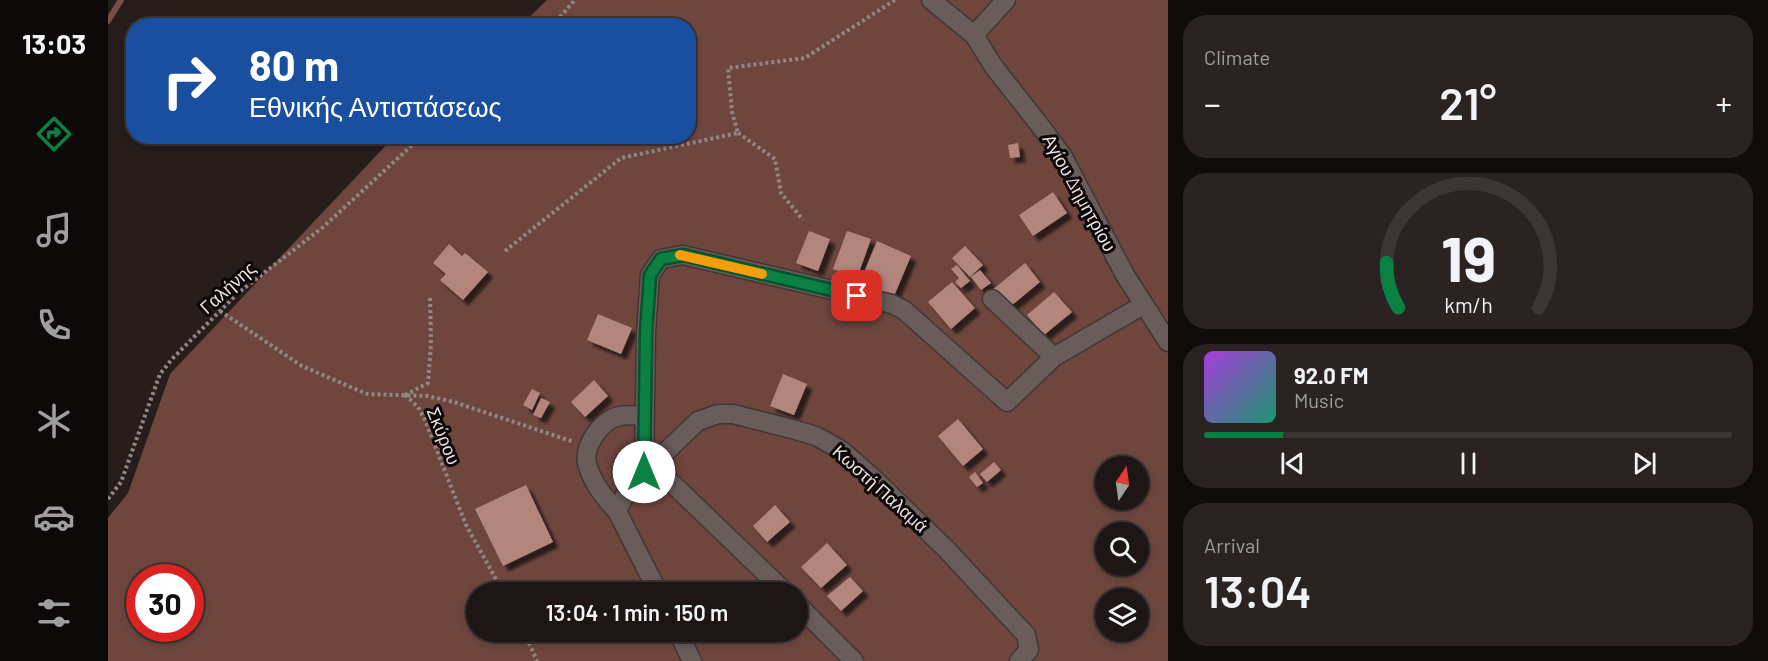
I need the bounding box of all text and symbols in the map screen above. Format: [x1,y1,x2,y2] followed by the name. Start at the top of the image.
[22,27,86,59] text: 13:03
[249,39,339,89] text: 80 m
[150,42,228,120] icon: right
[1204,45,1270,69] text: Climate
[1439,75,1497,129] text: 21°
[1204,83,1221,123] text: −
[1715,83,1732,123] text: +
[249,90,502,122] text: Εθνικής Αντιστάσεως
[33,113,75,155] icon: directions
[1039,130,1121,255] street label: Αγίου Δημητρίου
[33,209,75,251] icon: music
[1440,221,1496,295] text: 19
[195,256,260,318] street label: Γαλήνης
[831,270,882,321] pin
[840,279,873,312] icon: arrive
[1444,293,1492,318] text: km/h
[33,304,75,346] icon: phone
[1294,362,1368,388] text: 92.0 FM
[1294,388,1344,412] text: Music
[33,400,75,442] icon: climate
[422,404,465,468] street label: Σκύρου
[612,440,676,504] position arrow
[829,440,933,537] street label: Κωστή Παλαμά
[1276,447,1309,480] icon: previous
[1452,447,1485,480] icon: pause
[1628,447,1661,480] icon: next
[1095,456,1149,510] north arrow
[1095,456,1149,642] map controls
[33,496,75,538] icon: car
[1095,522,1149,576] button: search
[1204,533,1260,557] text: Arrival
[1204,563,1312,617] text: 13:04
[126,564,204,642] speed limit sign: 30
[1095,588,1149,642] button: layers
[33,592,75,634] icon: filters
[546,599,728,625] text: 13:04 · 1 min · 150 m

